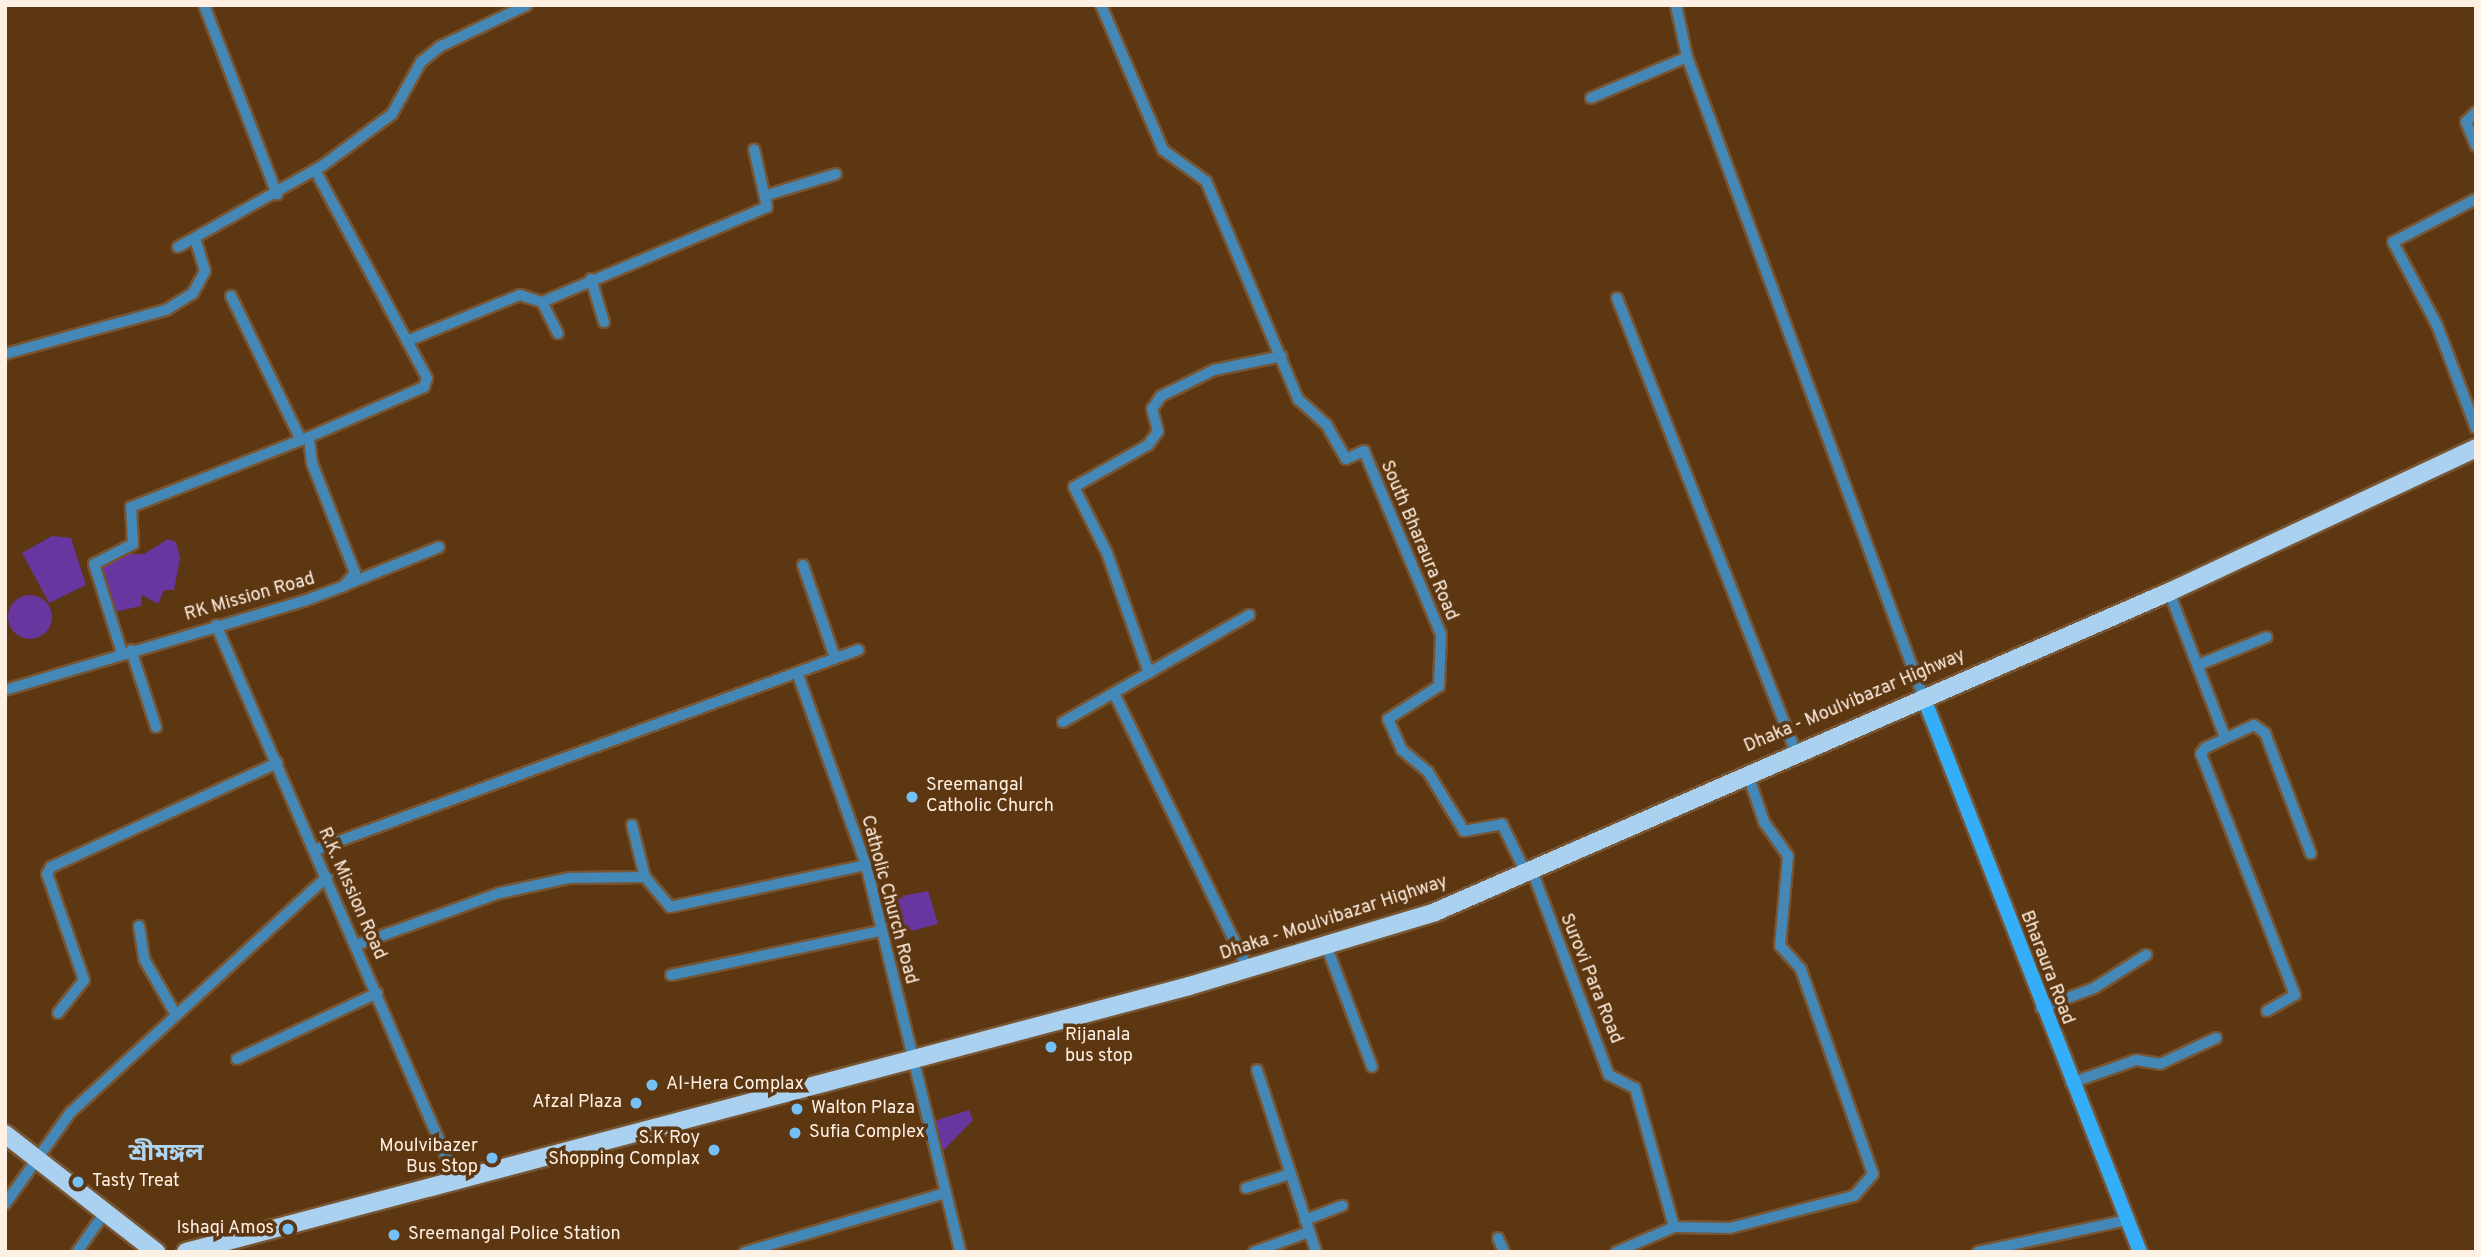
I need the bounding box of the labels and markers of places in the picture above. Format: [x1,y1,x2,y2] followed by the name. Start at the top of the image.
[926,776,1054,818] place label: Sreemangal Catholic Church
[904,789,920,805] marker: Sreemangal Catholic Church
[1065,1026,1133,1068] place label: Rijanala bus stop
[1043,1039,1059,1055] marker: Rijanala bus stop
[666,1074,804,1096] place label: Al-Hera Complax
[644,1077,660,1093] marker: Al-Hera Complax
[532,1092,622,1114] place label: Afzal Plaza
[628,1095,644,1111] marker: Afzal Plaza
[811,1098,915,1120] place label: Walton Plaza
[789,1101,805,1117] marker: Walton Plaza
[809,1122,925,1144] place label: Sufia Complex
[787,1125,803,1141] marker: Sufia Complex
[548,1129,700,1172] place label: S.K Roy Shopping Complax
[379,1137,478,1180] place label: Moulvibazer Bus Stop
[706,1142,722,1158] marker: S.K Roy Shopping Complax
[484,1150,500,1166] marker: Moulvibazer Bus Stop
[92,1171,180,1193] place label: Tasty Treat
[70,1174,86,1190] marker: Tasty Treat
[176,1218,274,1240] place label: Ishaqi Amos
[280,1221,296,1237] marker: Ishaqi Amos
[408,1224,621,1246] place label: Sreemangal Police Station
[386,1227,402,1243] marker: Sreemangal Police Station

